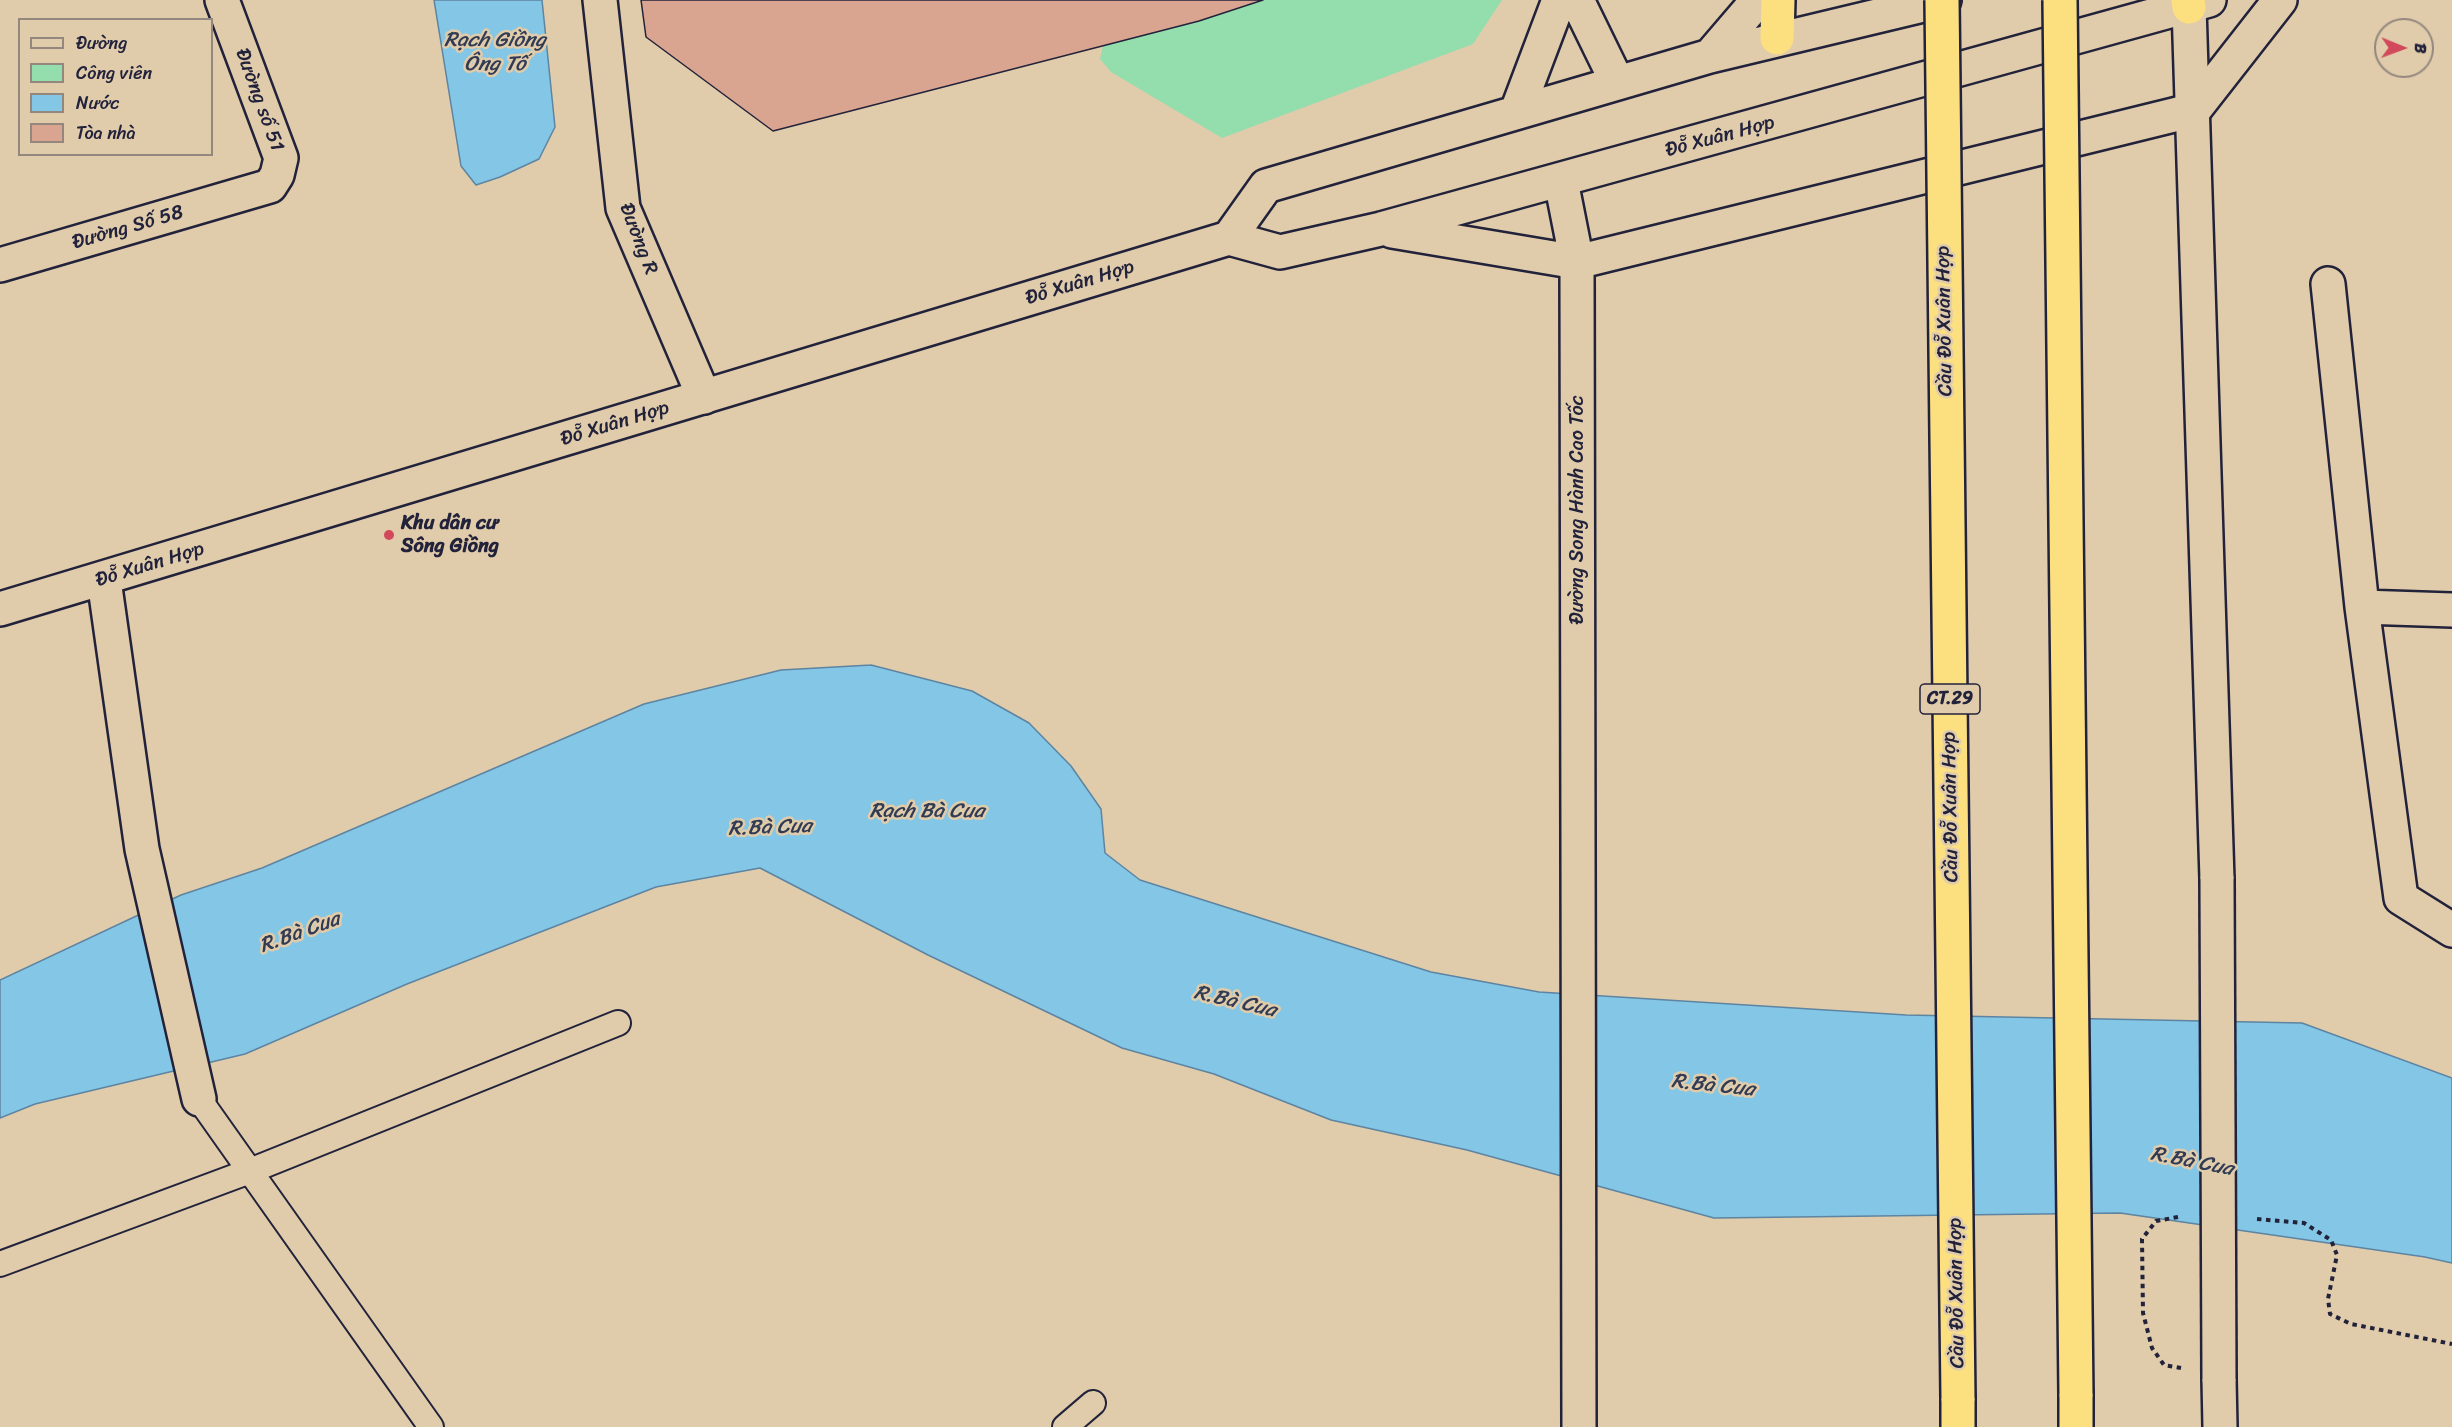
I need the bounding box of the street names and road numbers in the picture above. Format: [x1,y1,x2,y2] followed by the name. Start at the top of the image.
[229,45,289,155] street label: Đường số 51
[1663,111,1777,163] street label: Đỗ Xuân Hợp
[613,200,663,278] street label: Đường R
[70,201,186,255] street label: Đường Số 58
[1932,246,1958,396] street label: Cầu Đỗ Xuân Hợp
[1023,255,1137,311] street label: Đỗ Xuân Hợp
[1566,395,1590,625] street label: Đường Song Hành Cao Tốc
[558,396,672,452] street label: Đỗ Xuân Hợp
[93,537,207,593] street label: Đỗ Xuân Hợp
[1920,684,1980,714] road number: CT.29
[1938,732,1964,882] street label: Cầu Đỗ Xuân Hợp
[1944,1218,1970,1368] street label: Cầu Đỗ Xuân Hợp

